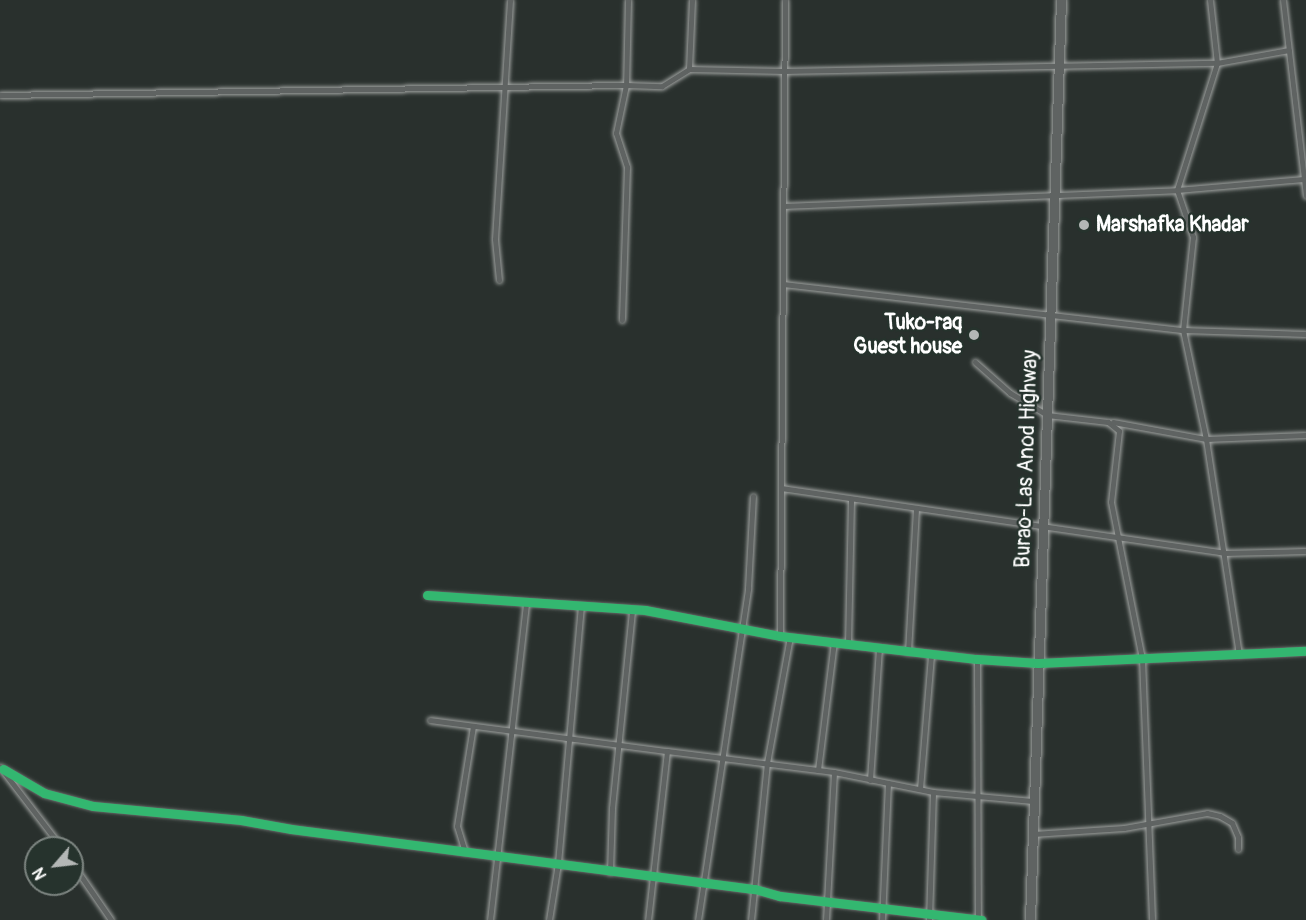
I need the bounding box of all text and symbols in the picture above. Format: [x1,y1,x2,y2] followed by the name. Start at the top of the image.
[1096,212,1249,238] place label: Marshafka Khadar
[1077,218,1091,232] marker: Marshafka Khadar
[853,310,962,360] place label: Tuko-raq Guest house
[967,328,981,342] marker: Tuko-raq Guest house
[1011,350,1043,568] street label: Burao-Las Anod Highway
[24,836,84,896] north arrow
[29,864,51,883] text: N

